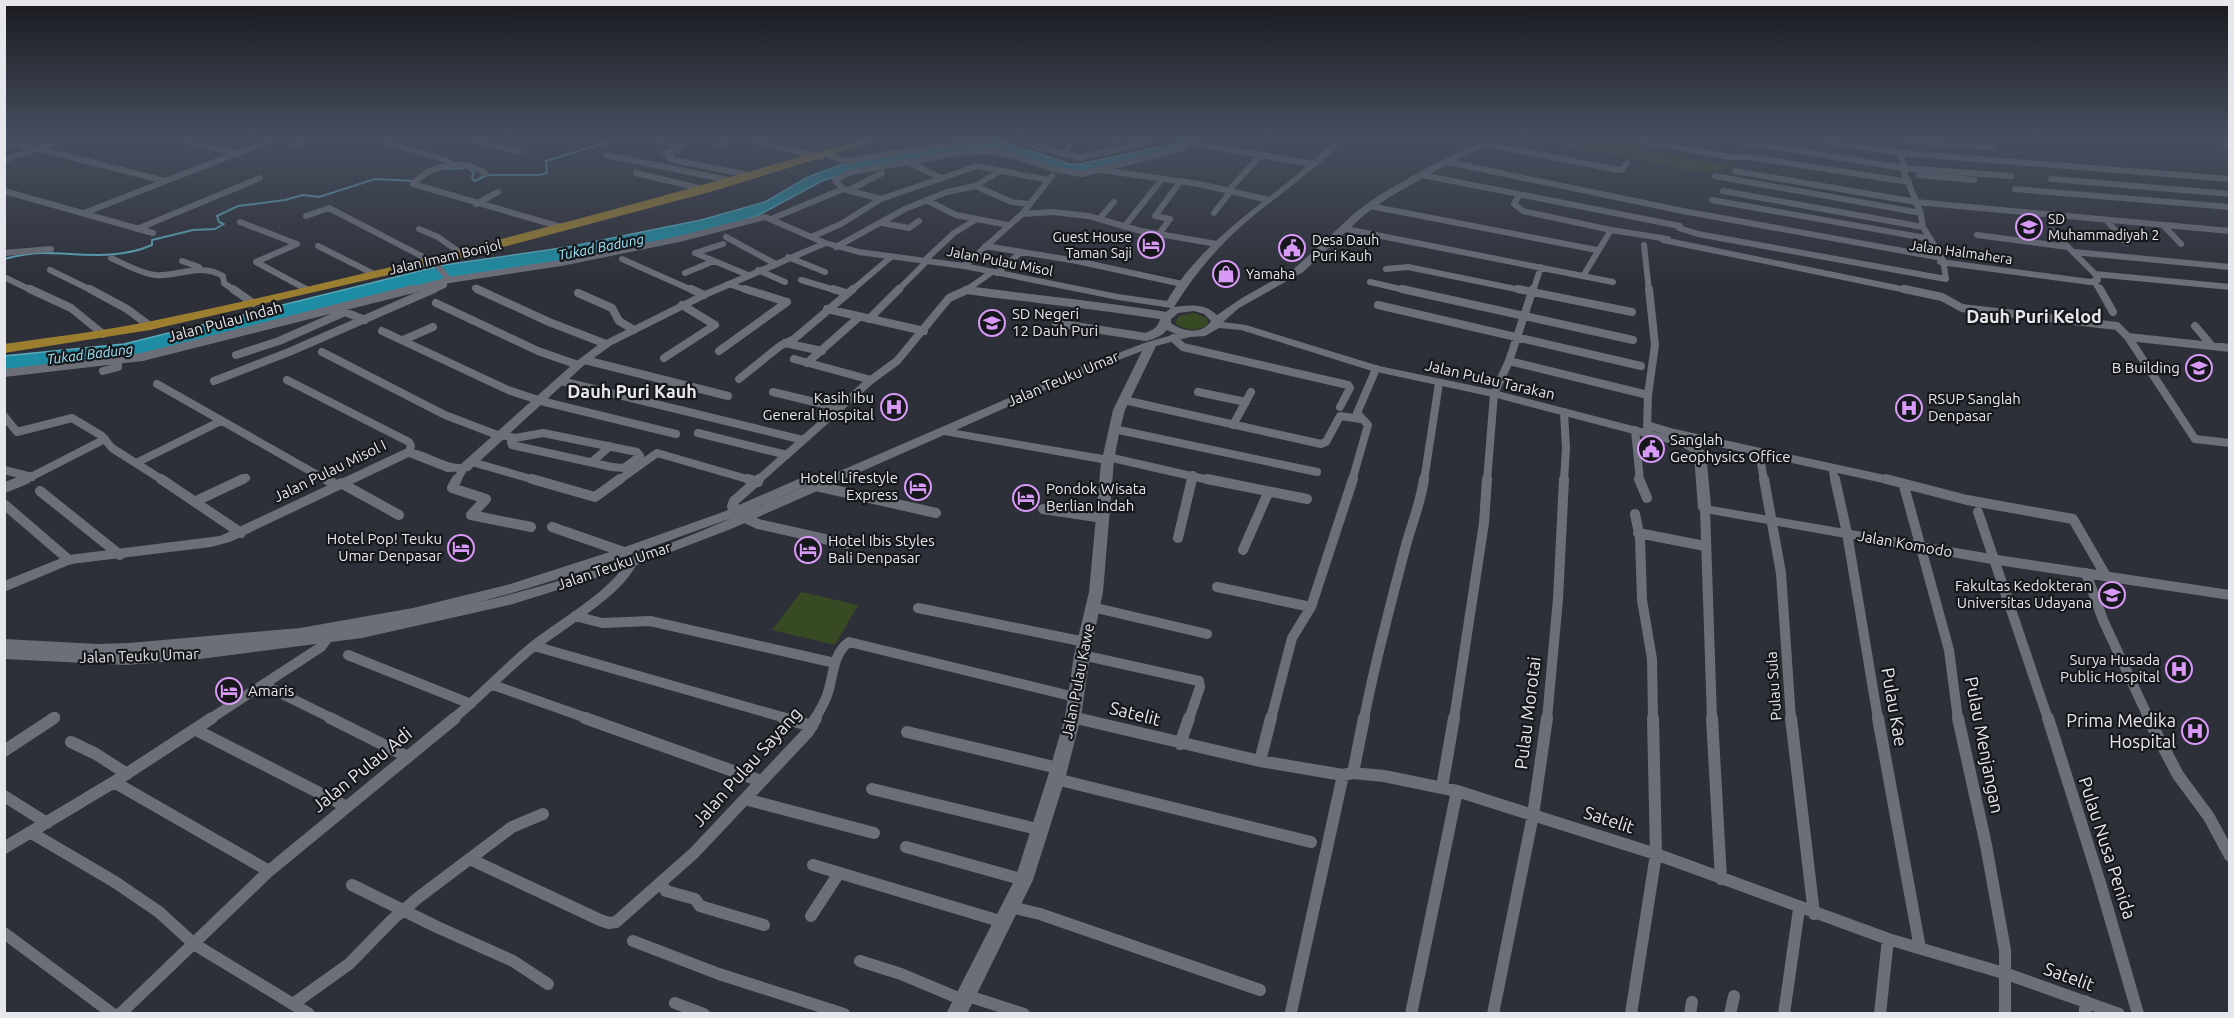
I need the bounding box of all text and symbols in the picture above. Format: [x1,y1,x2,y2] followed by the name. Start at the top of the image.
[2048,211,2159,243] place label: SD Muhammadiyah 2
[2014,212,2044,242] school or university icon: SD Muhammadiyah 2
[1052,229,1132,261] place label: Guest House Taman Saji
[1136,230,1166,260] hotel icon: Guest House Taman Saji
[557,231,646,263] water label: Tukad Badung
[1312,232,1379,264] place label: Desa Dauh Puri Kauh
[1277,233,1307,263] public building icon: Desa Dauh Puri Kauh
[387,236,503,278] street label: Jalan Imam Bonjol
[1908,237,2014,267] street label: Jalan Halmahera
[945,243,1055,279] street label: Jalan Pulau Misol
[1211,259,1241,289] shop icon: Yamaha
[1246,266,1295,282] place label: Yamaha
[166,298,284,345] street label: Jalan Pulau Indah
[1012,305,1098,339] place label: SD Negeri 12 Dauh Puri
[1966,306,2102,326] district label: Dauh Puri Kelod
[977,308,1007,338] school or university icon: SD Negeri 12 Dauh Puri
[46,341,134,367] water label: Tukad Badung
[1005,347,1121,410] street label: Jalan Teuku Umar
[2184,353,2214,383] school or university icon: B Building
[1424,356,1557,403] street label: Jalan Pulau Tarakan
[2112,359,2180,376] place label: B Building
[567,381,697,401] district label: Dauh Puri Kauh
[763,389,874,423] place label: Kasih Ibu General Hospital
[1928,390,2021,424] place label: RSUP Sanglah Denpasar
[879,392,909,422] hospital icon: Kasih Ibu General Hospital
[1894,393,1924,423] hospital icon: RSUP Sanglah Denpasar
[1670,431,1790,465] place label: Sanglah Geophysics Office
[1636,434,1666,464] public building icon: Sanglah Geophysics Office
[271,436,389,505] street label: Jalan Pulau Misol I
[800,469,898,503] place label: Hotel Lifestyle Express
[903,472,933,502] hotel icon: Hotel Lifestyle Express
[1046,480,1146,514] place label: Pondok Wisata Berlian Indah
[1011,483,1041,513] hotel icon: Pondok Wisata Berlian Indah
[1856,527,1954,560] street label: Jalan Komodo
[327,530,442,564] place label: Hotel Pop! Teuku Umar Denpasar
[828,532,935,566] place label: Hotel Ibis Styles Bali Denpasar
[446,533,476,563] hotel icon: Hotel Pop! Teuku Umar Denpasar
[793,535,823,565] hotel icon: Hotel Ibis Styles Bali Denpasar
[555,538,673,593] street label: Jalan Teuku Umar
[1955,577,2092,611] place label: Fakultas Kedokteran Universitas Udayana
[2097,580,2127,610] school or university icon: Fakultas Kedokteran Universitas Udayana
[1058,622,1097,740] street label: Jalan Pulau Kawe
[79,645,199,666] street label: Jalan Teuku Umar
[1763,651,1784,721] street label: Pulau Sula
[2060,651,2160,685] place label: Surya Husada Public Hospital
[2164,654,2194,684] hospital icon: Surya Husada Public Hospital
[1510,655,1544,770] street label: Pulau Morotai
[1878,666,1912,748] street label: Pulau Kae
[1962,675,2008,815] street label: Pulau Menjangan
[214,676,244,706] hotel icon: Amaris
[248,682,294,699] place label: Amaris
[1108,697,1163,729] street label: Satelit
[688,703,805,830] street label: Jalan Pulau Sayang
[2066,710,2176,751] place label: Prima Medika Hospital
[2180,716,2210,746] hospital icon: Prima Medika Hospital
[307,723,415,816] street label: Jalan Pulau Adi
[2075,774,2140,921] street label: Pulau Nusa Penida
[1582,802,1637,837] street label: Satelit
[2042,958,2097,994] street label: Satelit

